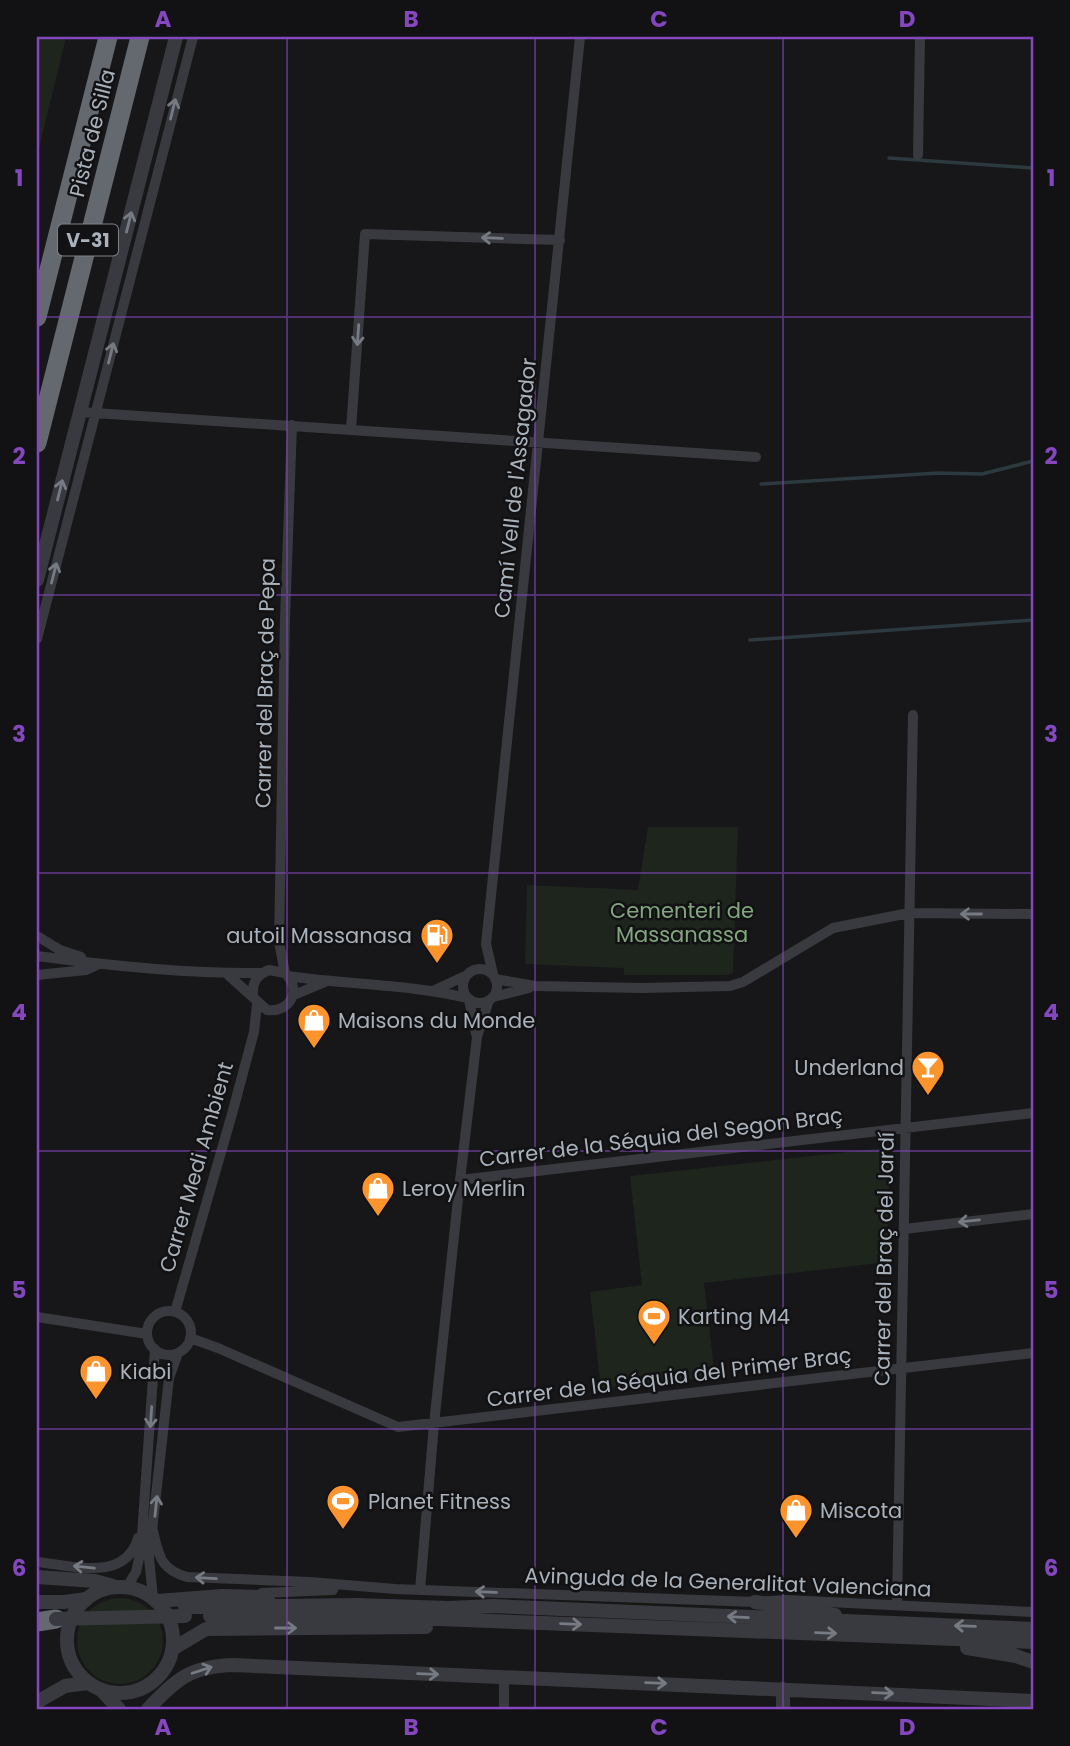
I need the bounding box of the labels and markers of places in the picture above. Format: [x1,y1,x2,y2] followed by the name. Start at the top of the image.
[418,916,456,965] fuel station icon: autoil Massanasa
[226,921,412,950] place label: autoil Massanasa
[295,1001,333,1050] shop icon: Maisons du Monde
[338,1006,535,1035] place label: Maisons du Monde
[909,1048,947,1097] bar icon: Underland
[794,1053,904,1082] place label: Underland
[359,1169,397,1218] shop icon: Leroy Merlin
[402,1174,526,1203] place label: Leroy Merlin
[635,1297,673,1346] sports icon: Karting M4
[678,1302,790,1331] place label: Karting M4
[77,1352,115,1401] shop icon: Kiabi
[120,1357,171,1386] place label: Kiabi
[324,1482,362,1531] sports icon: Planet Fitness
[368,1487,511,1516] place label: Planet Fitness
[777,1491,815,1540] shop icon: Miscota
[820,1496,902,1525] place label: Miscota

